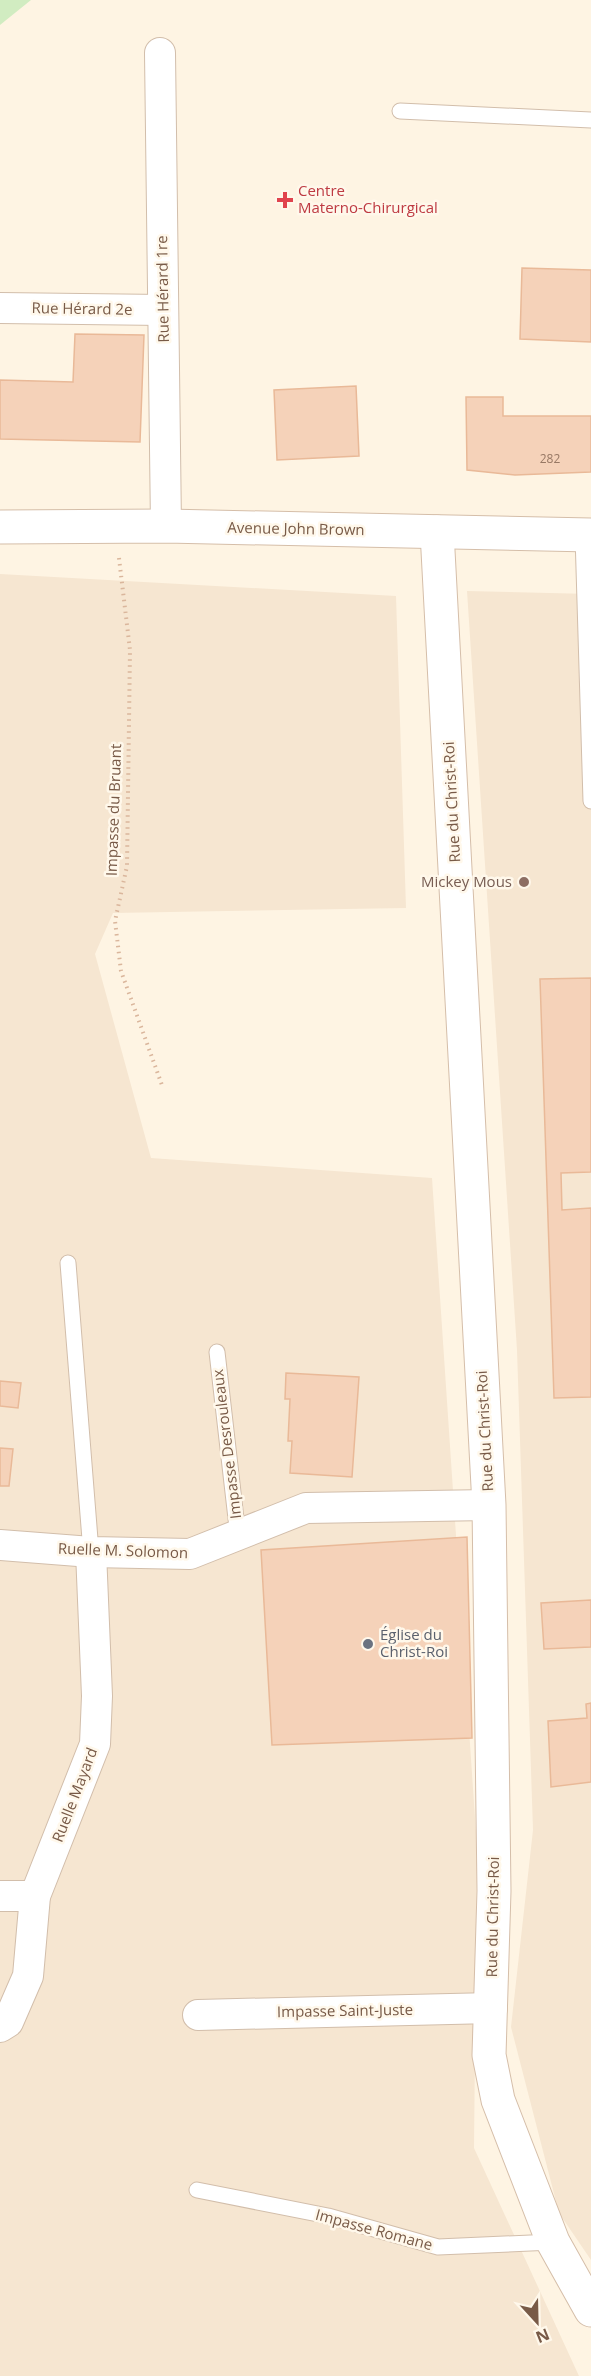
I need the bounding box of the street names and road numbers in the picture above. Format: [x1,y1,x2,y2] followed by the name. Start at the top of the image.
[151,235,173,343] street label: Rue Hérard 1re
[31,297,133,319] street label: Rue Hérard 2e
[227,517,365,539] street label: Avenue John Brown
[438,741,464,863] street label: Rue du Christ-Roi
[101,743,125,876] street label: Impasse du Bruant
[207,1368,245,1520] street label: Impasse Desrouleaux
[471,1370,497,1492] street label: Rue du Christ-Roi
[58,1538,188,1562] street label: Ruelle M. Solomon
[47,1744,101,1845] street label: Ruelle Mayard
[481,1856,503,1978] street label: Rue du Christ-Roi
[277,1999,413,2021] street label: Impasse Saint-Juste
[314,2204,435,2254] street label: Impasse Romane

